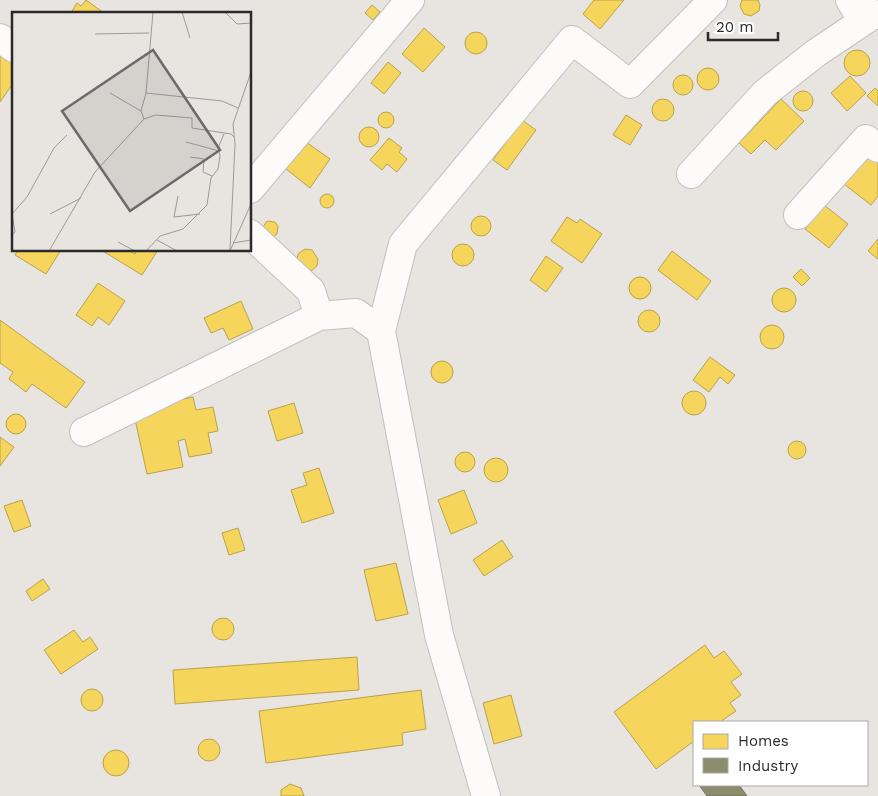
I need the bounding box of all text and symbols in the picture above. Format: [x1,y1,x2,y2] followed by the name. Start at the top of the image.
[708,10,778,42] scale bar
[12,12,251,251] inset map
[716,18,754,36] text: 20 m
[693,721,868,786] legend
[738,732,789,750] text: Homes
[738,757,799,775] text: Industry

